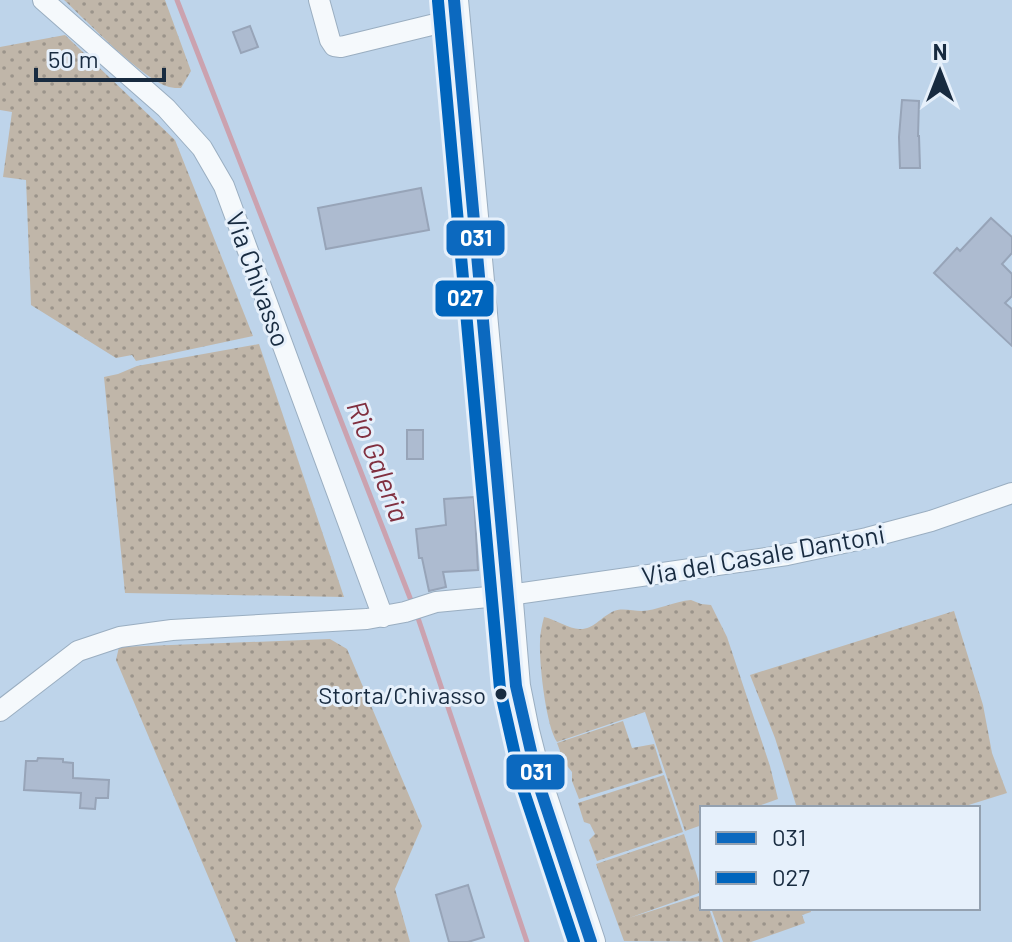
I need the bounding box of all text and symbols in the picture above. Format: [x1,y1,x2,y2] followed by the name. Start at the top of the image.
[36,32,164,82] scale bar
[900,32,980,112] north arrow
[933,38,947,64] text: N
[48,44,99,73] text: 50 m
[220,207,298,351] street label: Via Chivasso
[445,219,506,257] line badge: 031
[460,224,492,250] text: 031
[434,279,495,318] line badge: 027
[447,284,483,310] text: 027
[340,395,418,527] water label: Rio Galeria
[639,517,887,591] street label: Via del Casale Dantoni
[318,680,486,709] place label: Storta/Chivasso
[493,686,509,702] marker: Storta/Chivasso
[505,753,566,791] line badge: 031
[520,758,552,784] text: 031
[700,806,980,910] legend
[772,822,806,851] text: 031
[772,862,810,891] text: 027

